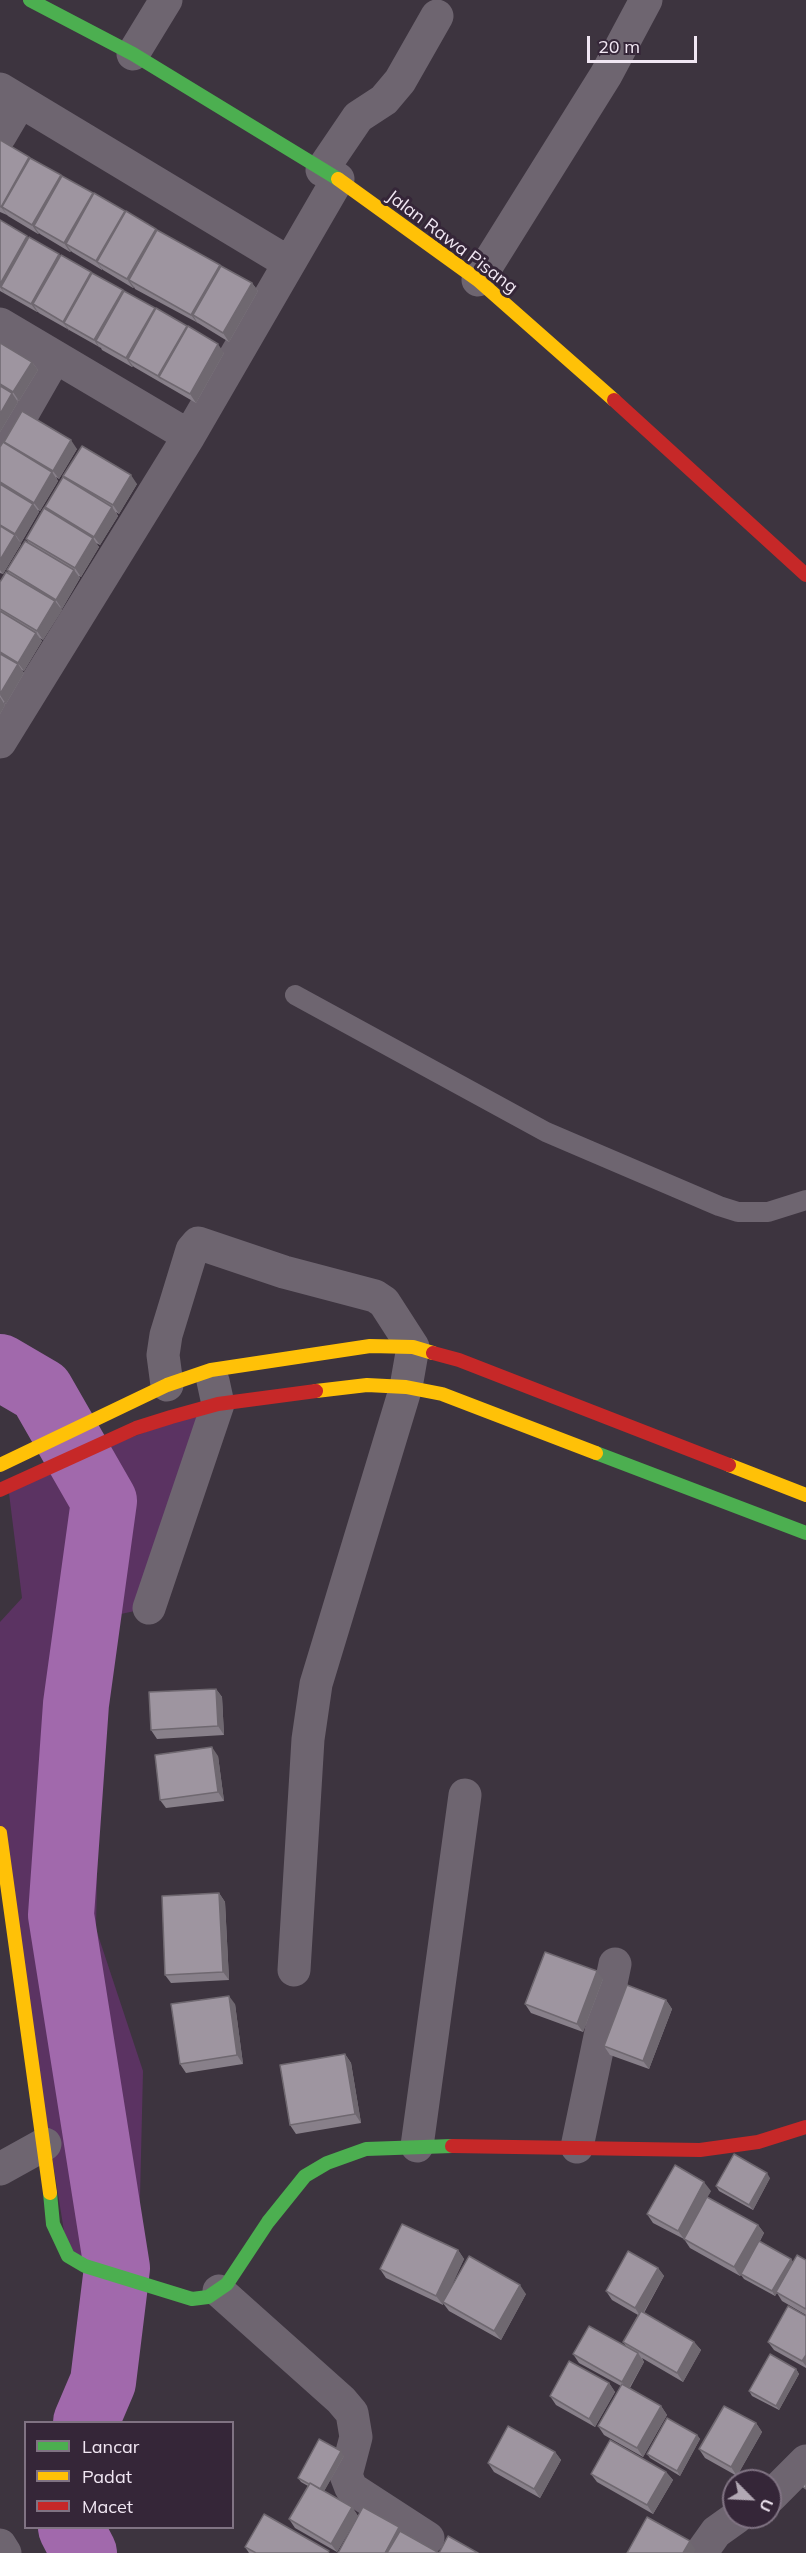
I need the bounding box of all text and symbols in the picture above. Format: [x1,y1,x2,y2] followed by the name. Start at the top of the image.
[590,24,700,62] scale bar
[598,35,640,58] text: 20 m
[382,186,522,298] street label: Jalan Rawa Pisang
[24,2421,234,2529] legend
[82,2435,139,2458] text: Lancar
[82,2465,132,2488] text: Padat
[722,2469,782,2529] north arrow
[82,2495,133,2518] text: Macet
[755,2496,778,2515] text: U

